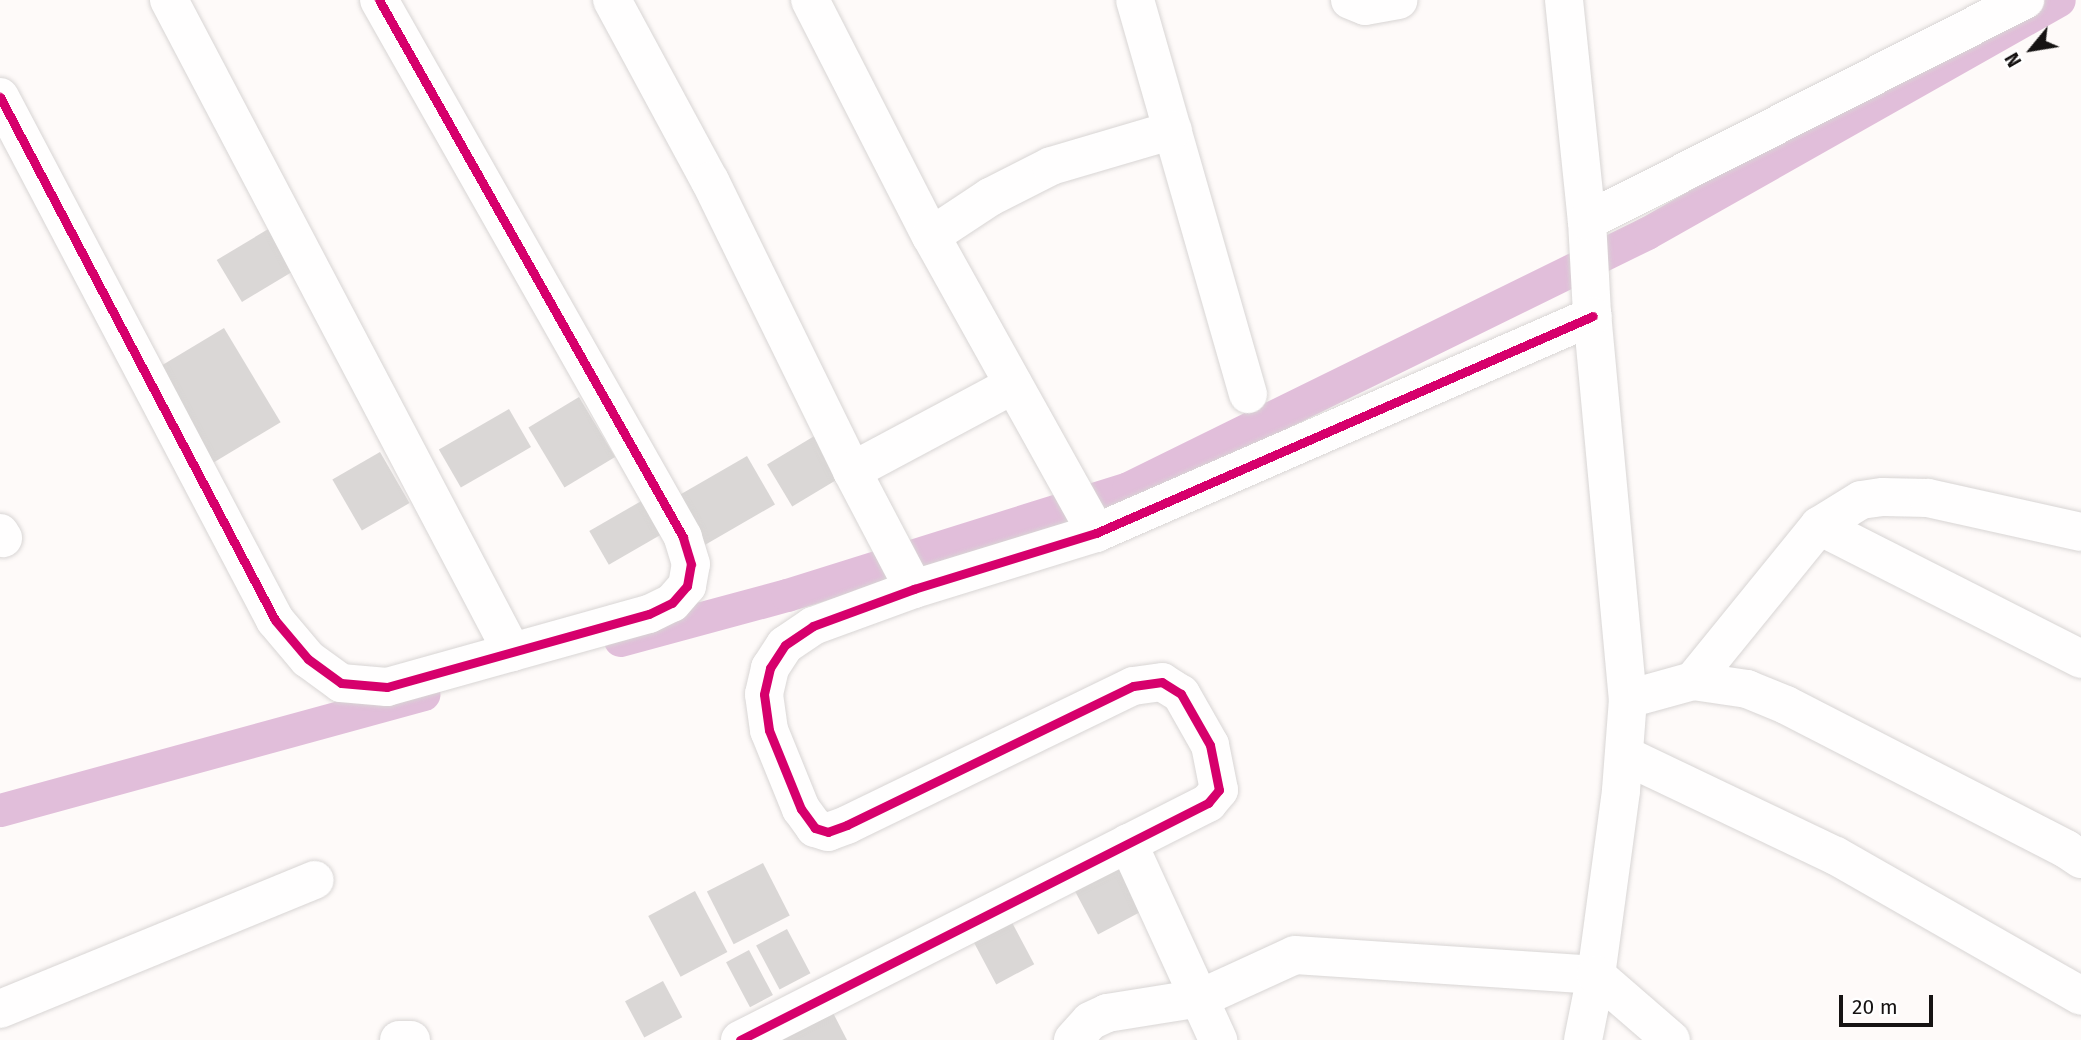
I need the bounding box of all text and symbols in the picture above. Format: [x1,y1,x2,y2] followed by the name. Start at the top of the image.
[1997,14,2067,84] north arrow
[2000,49,2026,71] text: N
[1843,981,1938,1025] scale bar
[1852,994,1898,1020] text: 20 m

